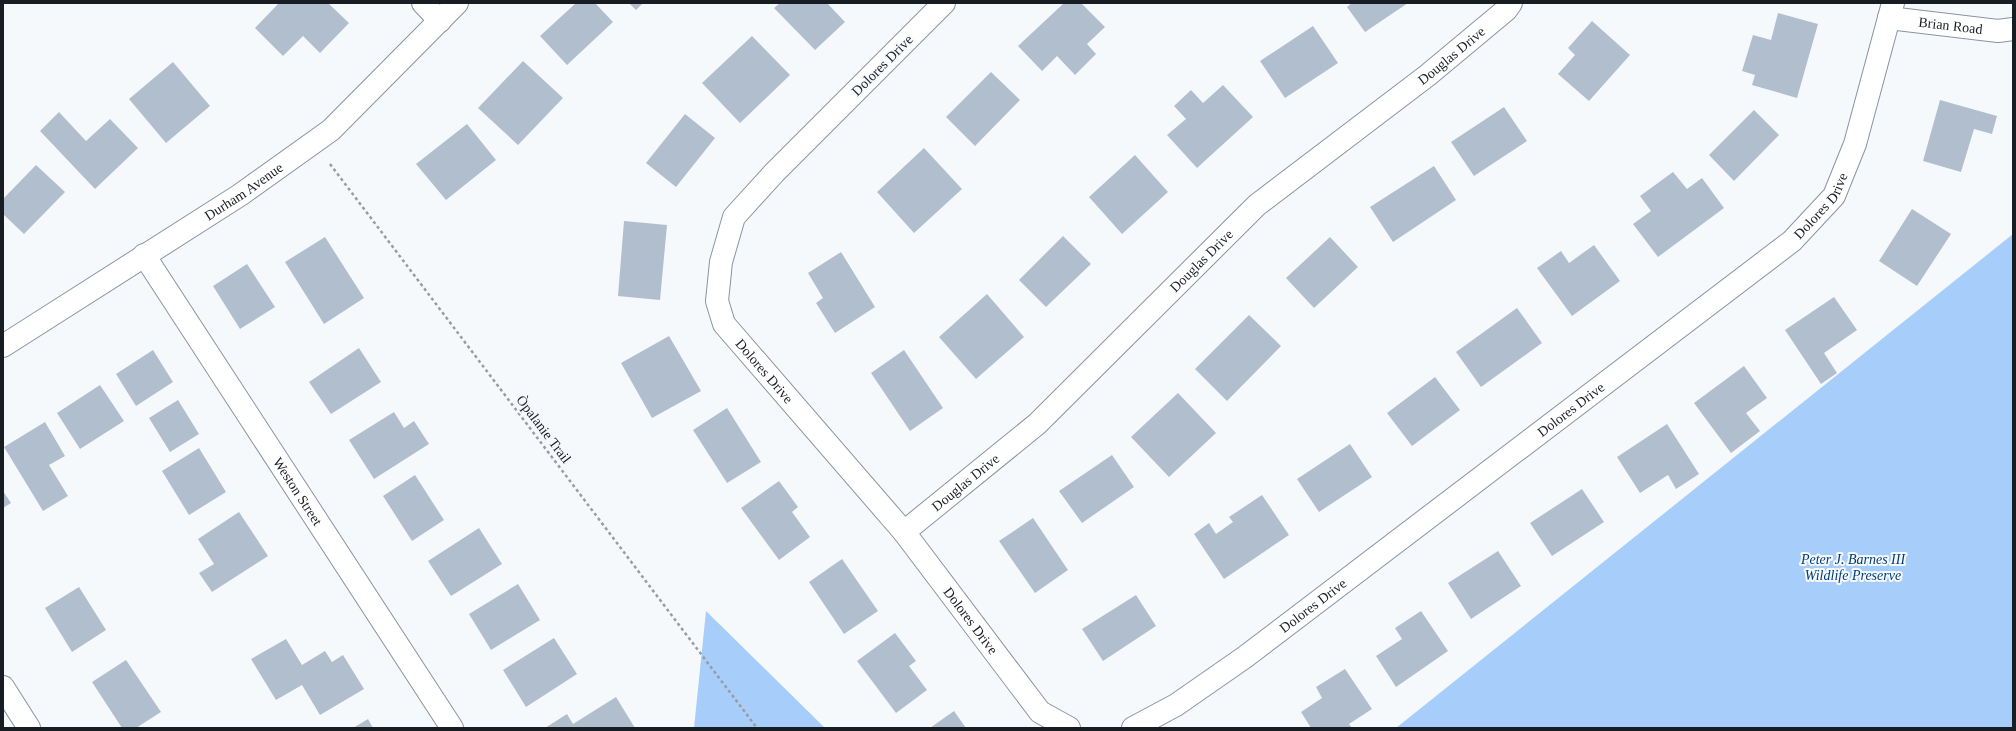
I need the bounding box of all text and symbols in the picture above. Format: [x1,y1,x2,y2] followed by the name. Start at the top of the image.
[1918,15,1983,37] street label: Brian Road
[1415,24,1488,88] street label: Douglas Drive
[849,32,916,99] street label: Dolores Drive
[202,160,286,224] street label: Durham Avenue
[1791,171,1851,242] street label: Dolores Drive
[1167,227,1236,295] street label: Douglas Drive
[732,336,796,406] street label: Dolores Drive
[1535,380,1607,440] street label: Dolores Drive
[513,392,575,466] street label: Òpalanie Trail
[929,451,1002,514] street label: Douglas Drive
[270,455,325,528] street label: Weston Street
[1800,552,1906,583] park label: Peter J. Barnes III Wildlife Preserve
[1277,576,1349,636] street label: Dolores Drive
[940,584,1001,657] street label: Dolores Drive

